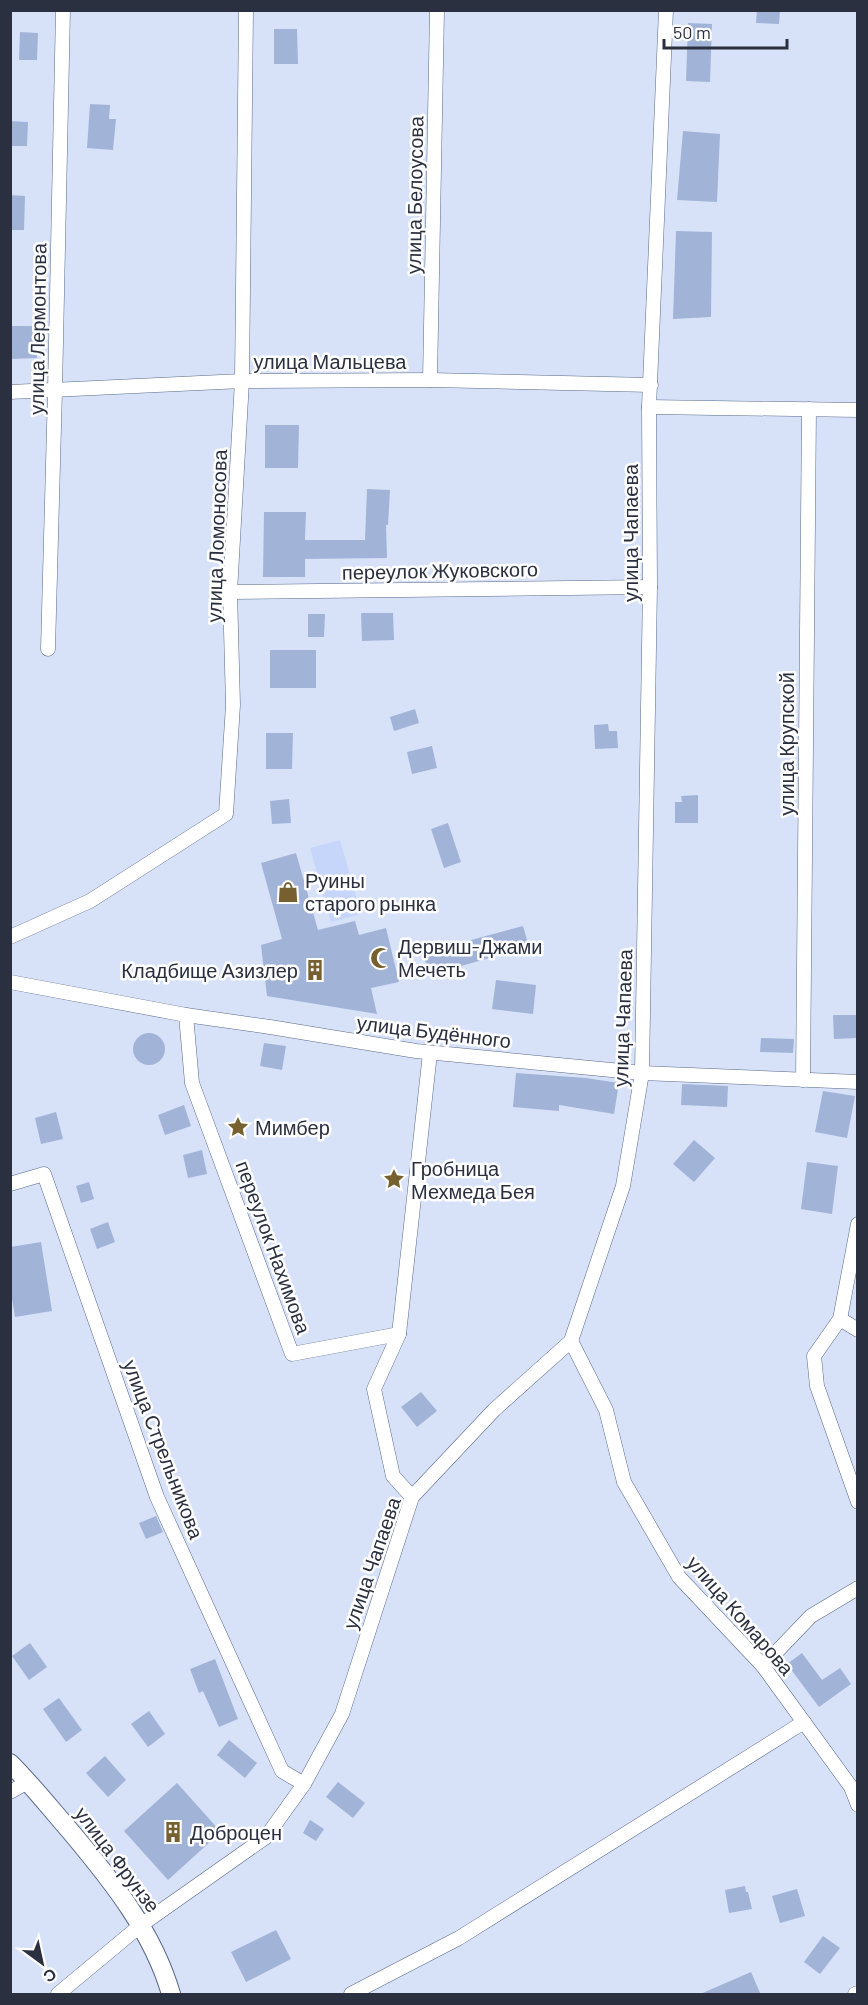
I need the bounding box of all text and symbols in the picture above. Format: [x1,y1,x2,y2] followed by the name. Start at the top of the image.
[664,12,787,50] scale bar
[673,21,711,43] text: 50 m
[401,115,427,274] street label: улица Белоусова
[24,242,51,415] street label: улица Лермонтова
[254,349,407,373] street label: улица Мальцева
[201,448,231,623] street label: улица Ломоносова
[618,463,642,602] street label: улица Чапаева
[342,556,538,584] street label: переулок Жуковского
[774,672,798,816] street label: улица Крупской
[305,868,437,915] place label: Руины старого рынка
[276,880,300,904] shop icon: Руины старого рынка
[398,934,542,981] place label: Дервиш-Джами Мечеть
[369,946,393,970] mosque icon: Дервиш-Джами Мечеть
[608,948,636,1087] street label: улица Чапаева
[121,958,298,982] place label: Кладбище Азизлер
[303,958,327,982] building icon: Кладбище Азизлер
[356,1010,512,1052] street label: улица Будённого
[226,1115,250,1139] place icon: Мимбер
[255,1115,330,1139] place label: Мимбер
[411,1156,535,1203] place label: Гробница Мехмеда Бея
[232,1157,317,1338] street label: переулок Нахимова
[382,1167,406,1191] place icon: Гробница Мехмеда Бея
[119,1356,210,1543] street label: улица Стрельникова
[337,1493,405,1632] street label: улица Чапаева
[683,1550,800,1680] street label: улица Комарова
[70,1801,166,1917] street label: улица Фрунзе
[161,1820,185,1844] building icon: Доброцен
[190,1820,282,1844] place label: Доброцен
[12,1933,72,1993] north arrow
[40,1965,60,1987] text: С

